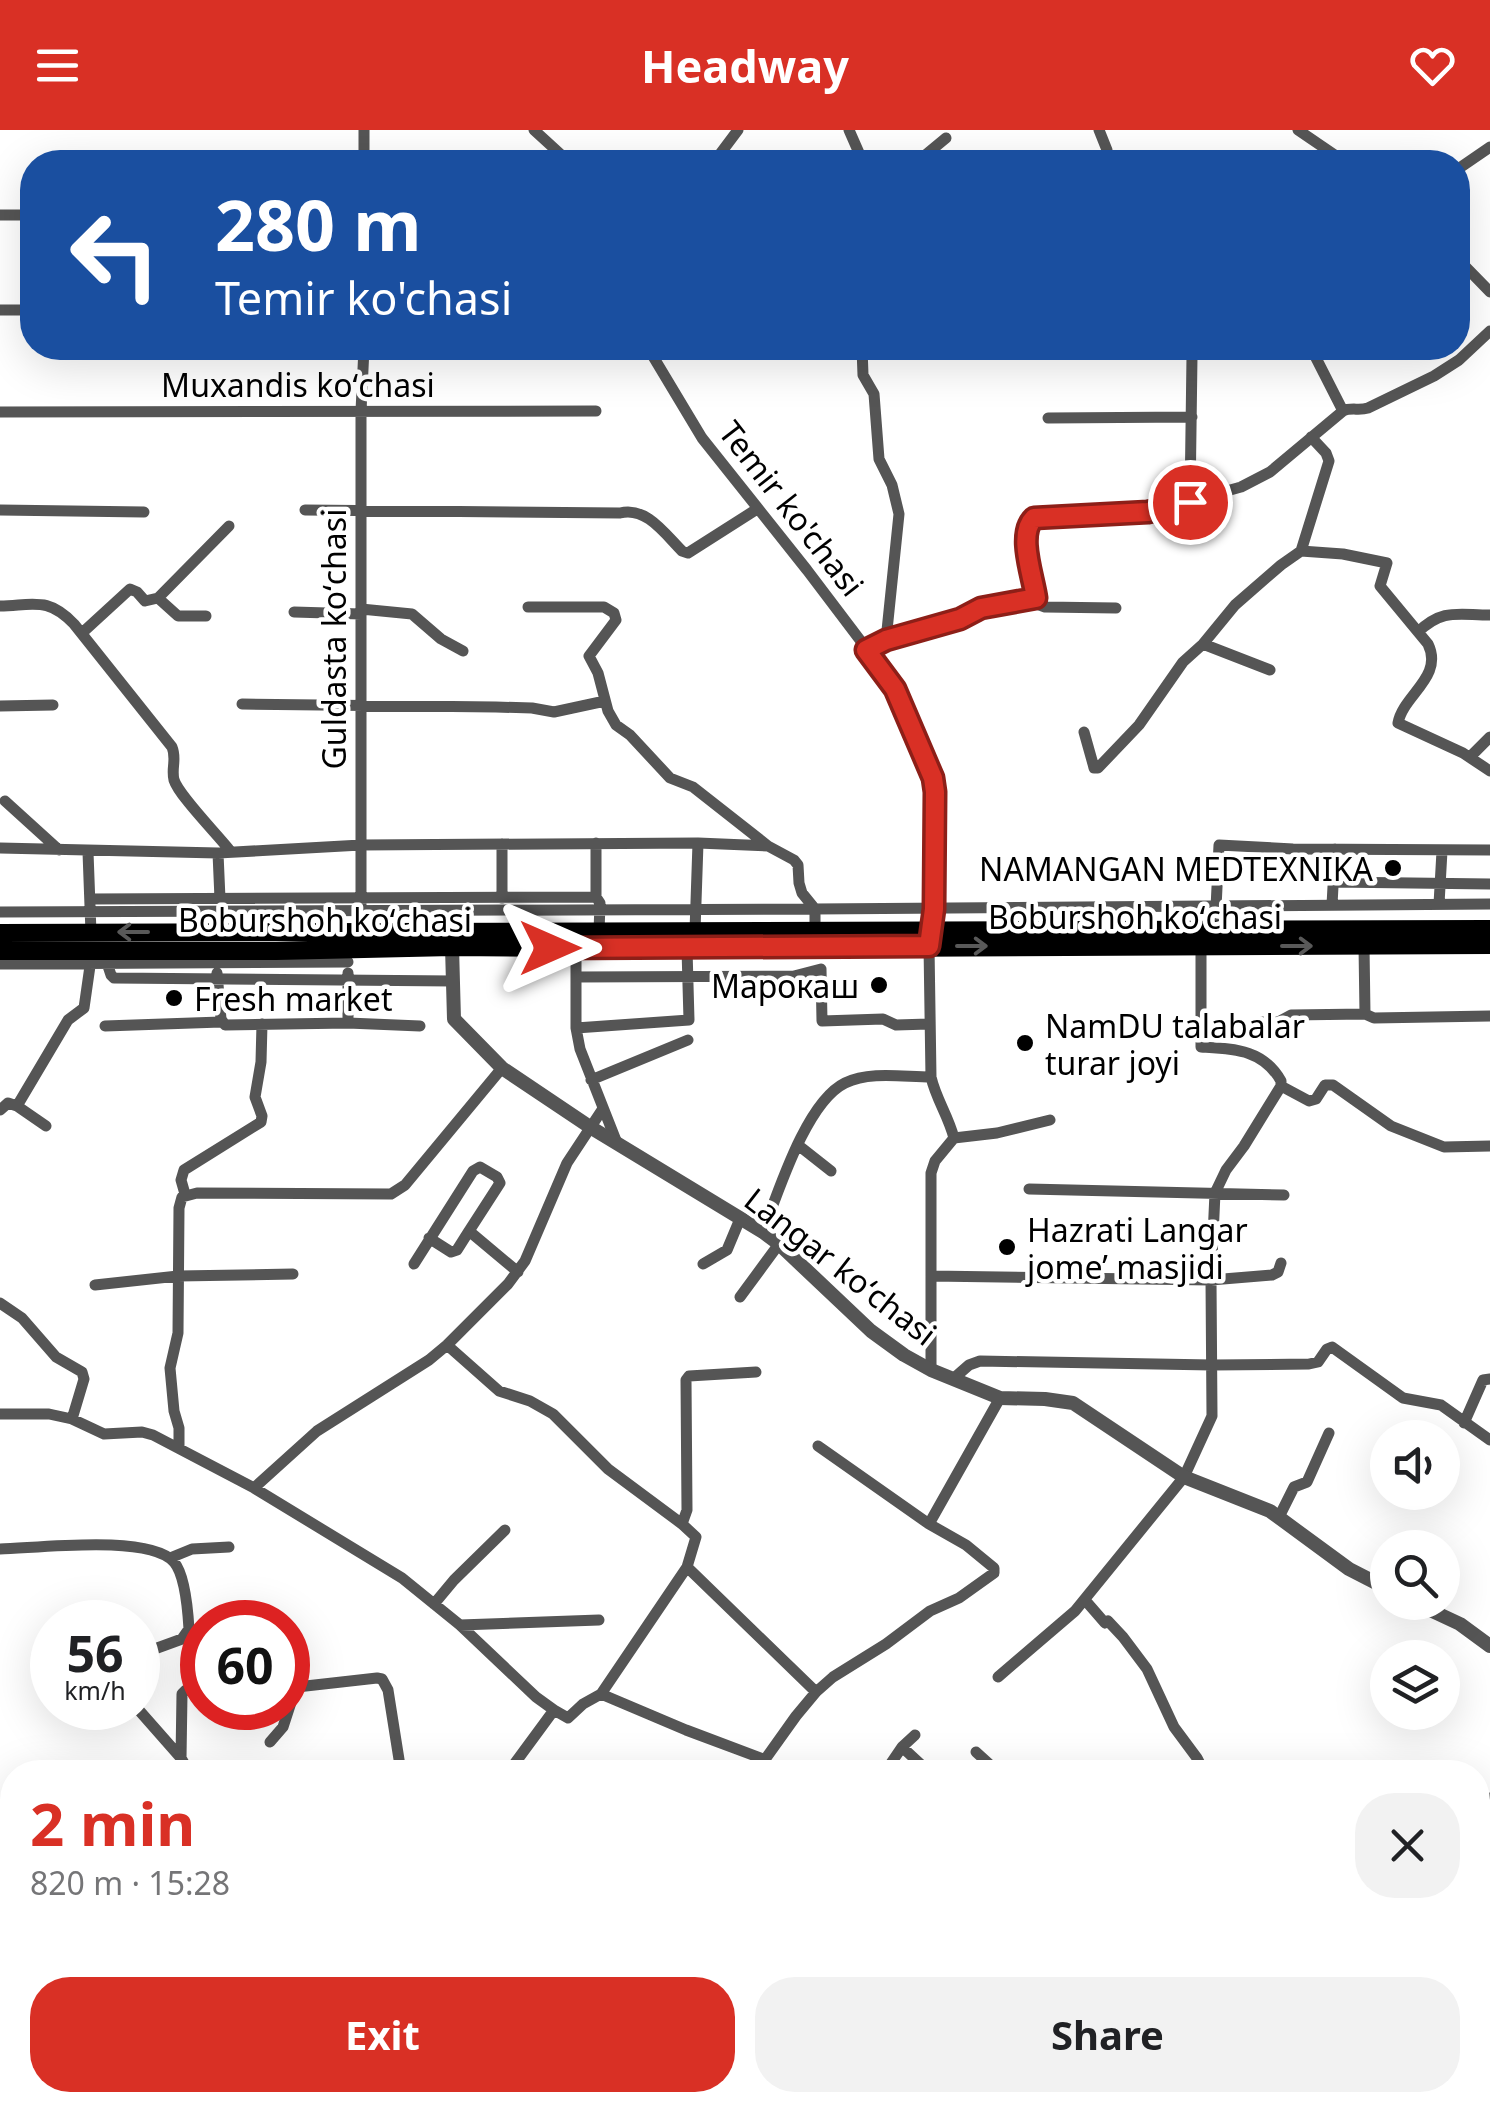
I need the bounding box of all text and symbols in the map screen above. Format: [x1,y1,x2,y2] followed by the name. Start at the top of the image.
[641,35,849,96] text: Headway
[30,38,85,93] icon: menu
[1405,38,1460,93] icon: heart
[215,176,422,272] text: 280 m
[50,190,180,320] icon: left
[215,267,512,328] text: Temir ko'chasi
[161,363,435,406] street label: Muxandis koʻchasi
[710,411,874,605] street label: Temir ko'chasi
[1148,460,1233,545] pin
[1163,475,1218,530] icon: arrive
[312,509,355,769] street label: Guldasta koʻchasi
[979,847,1374,890] place label: NAMANGAN MEDTEXNIKA
[1382,857,1404,879] marker: NAMANGAN MEDTEXNIKA
[988,895,1282,938] street label: Boburshoh koʻchasi
[498,896,602,1000] position arrow
[178,898,472,941] street label: Boburshoh koʻchasi
[117,922,150,942] one-way arrow
[956,936,988,956] one-way arrow
[1280,936,1313,956] one-way arrow
[711,964,859,1007] place label: Марокаш
[868,974,890,996] marker: Марокаш
[194,977,392,1020] place label: Fresh market
[163,987,185,1009] marker: Fresh market
[1045,1004,1305,1084] place label: NamDU talabalar turar joyi
[1014,1032,1036,1054] marker: NamDU talabalar turar joyi
[736,1178,946,1354] street label: Langar koʻchasi
[1025,1208,1248,1288] place label: Hazrati Langar jome’ masjidi
[996,1236,1018,1258] marker: Hazrati Langar jome’ masjidi
[1370,1420,1460,1730] map controls
[1370,1420,1460,1510] button: sound
[1370,1530,1460,1620] button: search
[180,1600,310,1730] speed limit sign: 60
[66,1619,124,1687] text: 56
[1370,1640,1460,1730] button: layers
[64,1673,126,1707] text: km/h
[30,1782,195,1864] text: 2 min
[1355,1793,1460,1898] button: close
[30,1861,230,1904] text: 820 m · 15:28
[30,1977,735,2092] button: Exit
[755,1977,1460,2092] button: Share

